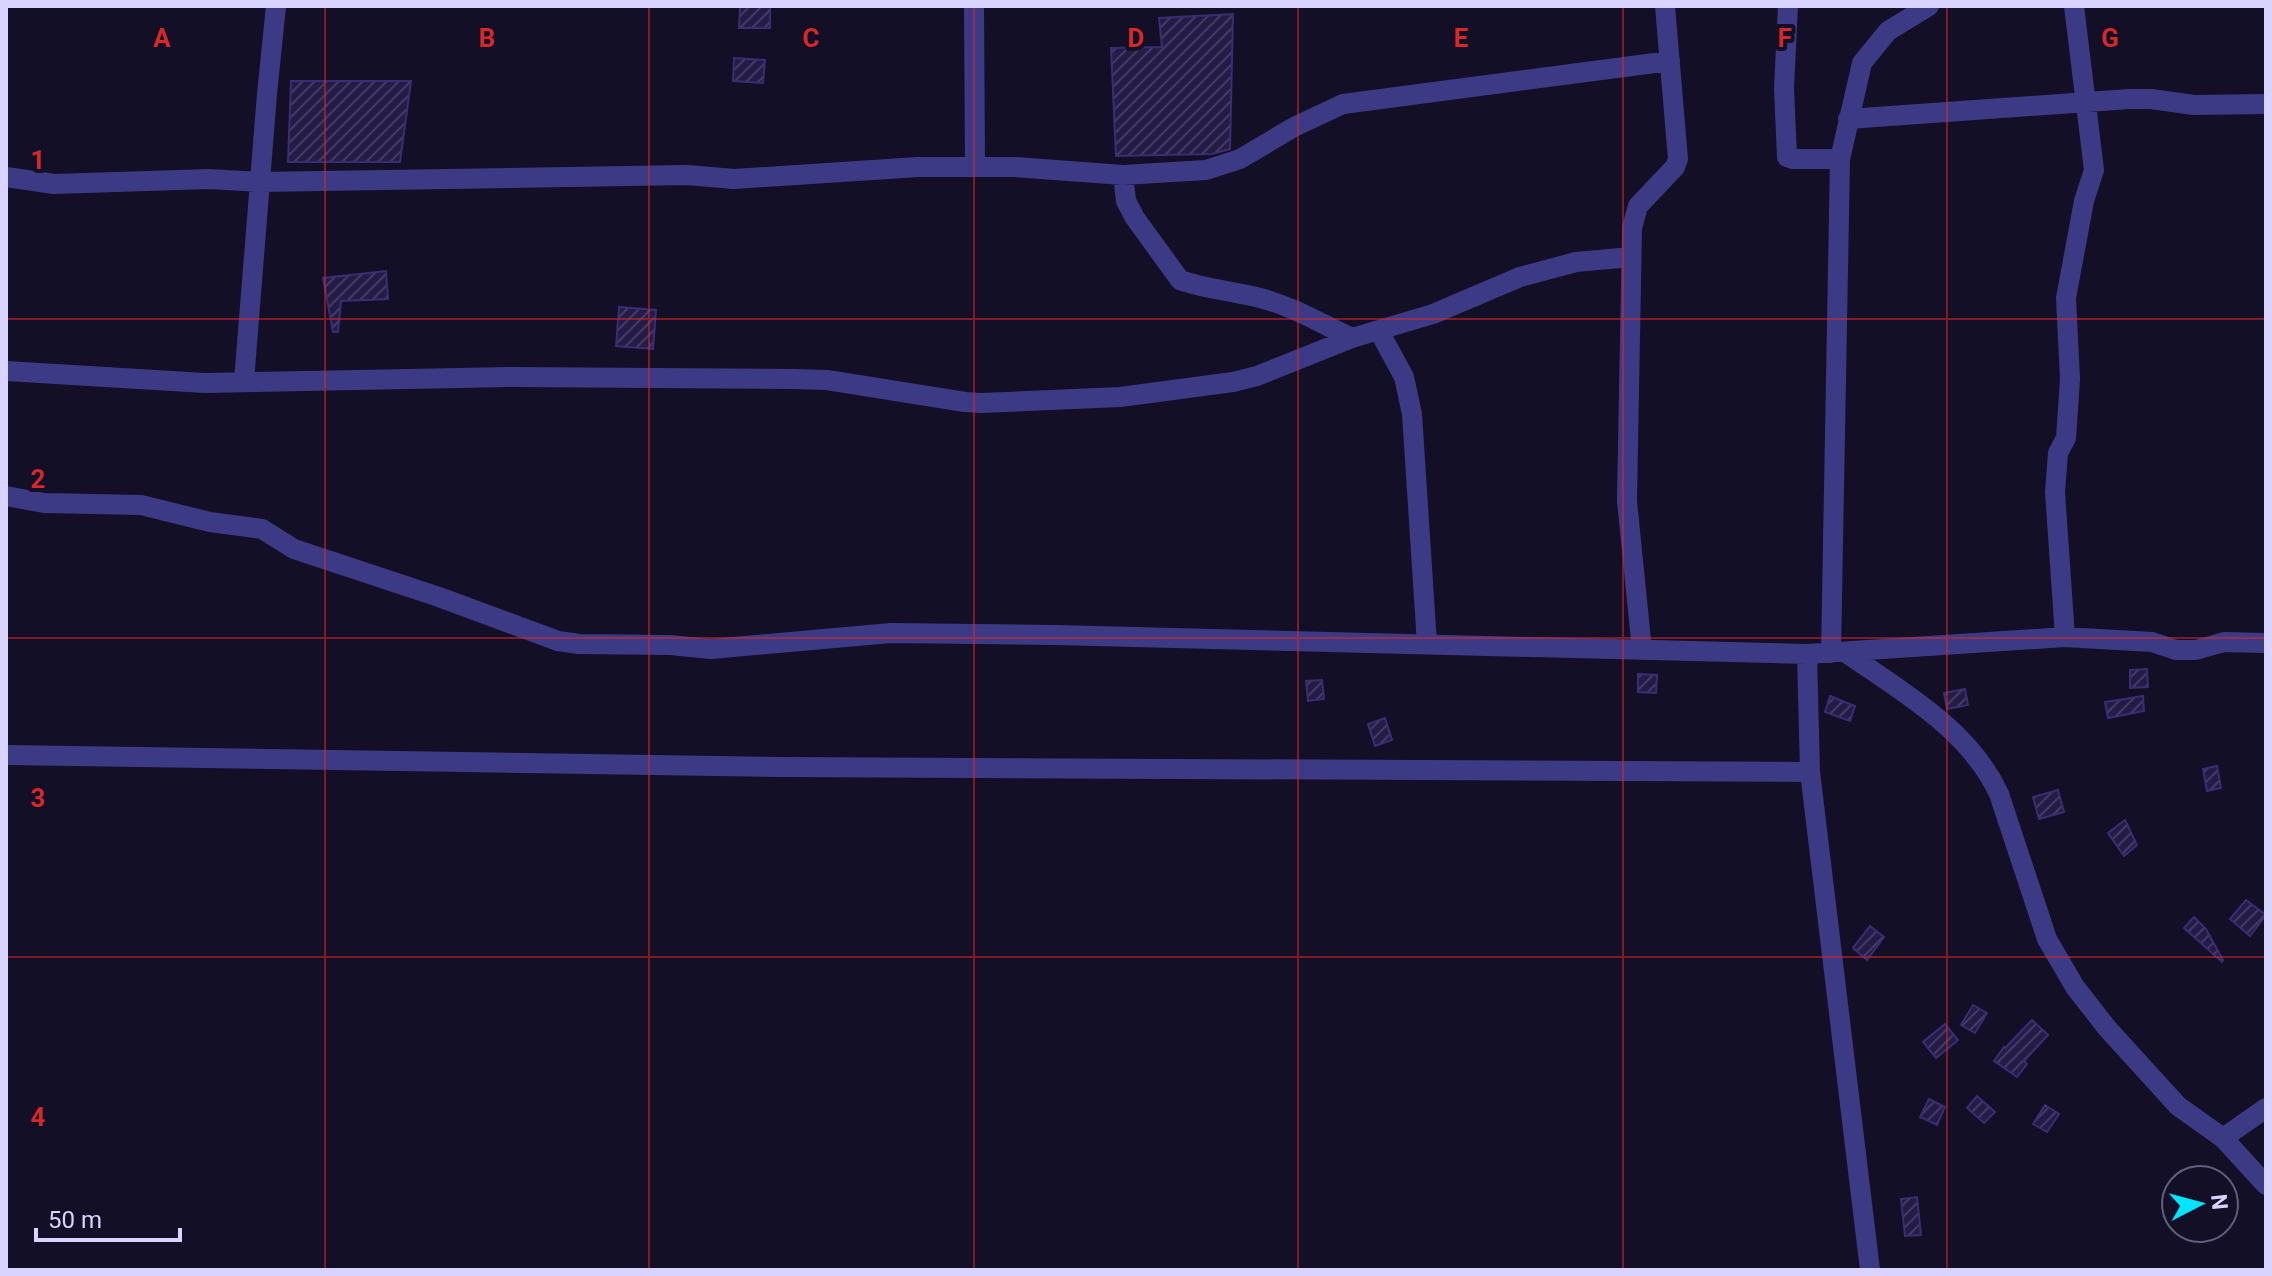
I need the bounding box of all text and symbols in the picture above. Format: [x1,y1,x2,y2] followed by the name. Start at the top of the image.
[153,23,171,53] text: A
[479,23,495,53] text: B
[802,23,820,53] text: C
[1128,23,1144,53] text: D
[1454,23,1469,53] text: E
[1778,23,1792,53] text: F
[2101,23,2119,53] text: G
[31,145,45,175] text: 1
[31,464,45,494] text: 2
[31,783,45,813] text: 3
[31,1102,46,1132] text: 4
[2160,1164,2240,1244] north arrow
[36,1192,180,1242] scale bar
[2206,1193,2233,1211] text: N
[48,1206,102,1234] text: 50 m

